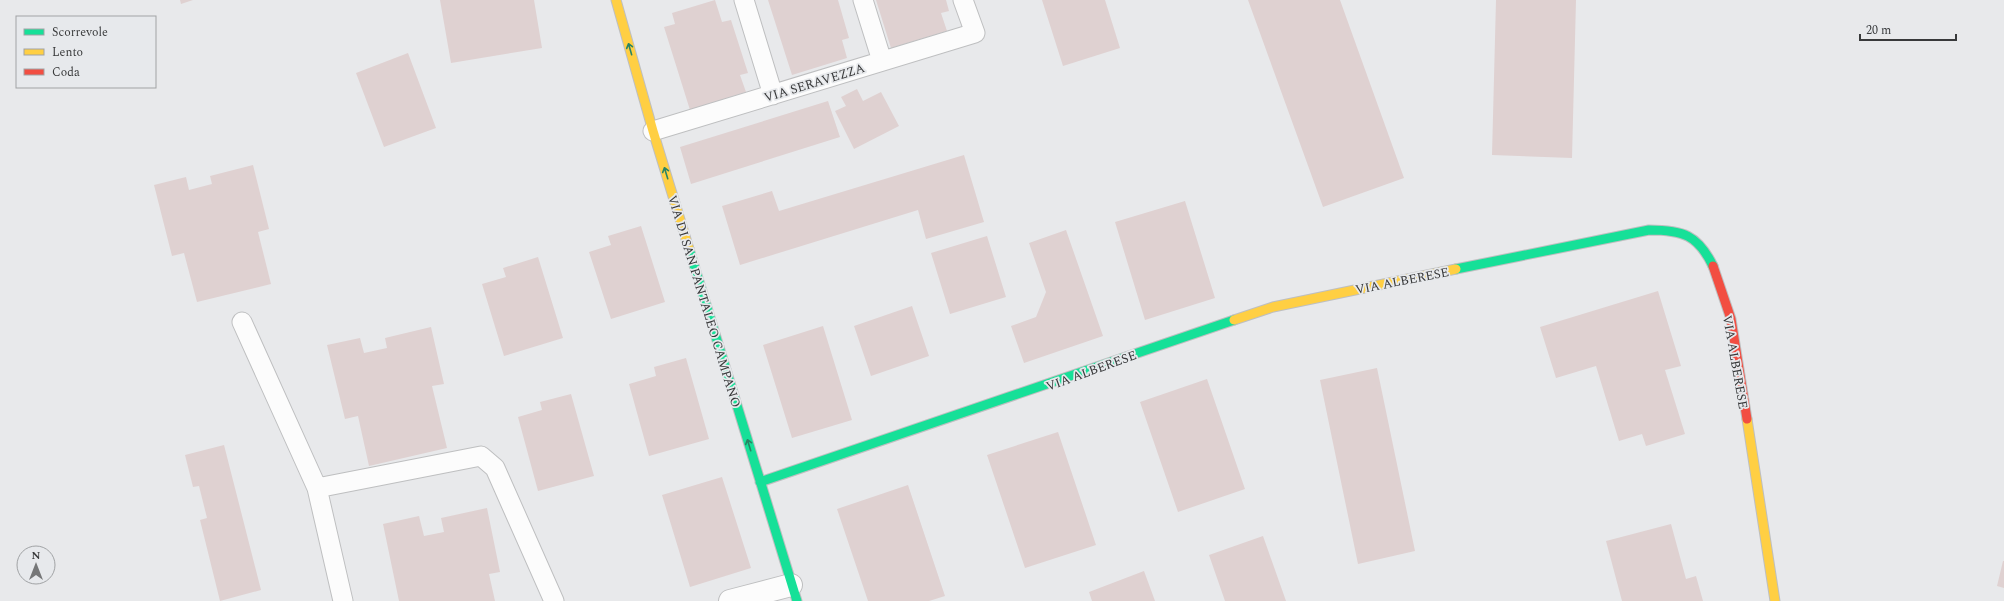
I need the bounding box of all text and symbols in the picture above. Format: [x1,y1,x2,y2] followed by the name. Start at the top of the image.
[16,16,156,88] legend
[1860,16,1956,42] scale bar
[1866,21,1891,40] text: 20 m
[52,23,108,42] text: Scorrevole
[626,42,633,55] one-way arrow
[52,43,83,62] text: Lento
[761,58,868,108] street label: VIA SERAVEZZA
[52,63,80,82] text: Coda
[662,167,669,180] one-way arrow
[662,193,746,410] street label: VIA DI SAN PANTALEO CAMPANO
[1354,262,1451,300] street label: VIA ALBERESE
[1717,314,1753,411] street label: VIA ALBERESE
[1043,345,1139,397] street label: VIA ALBERESE
[745,439,752,452] one-way arrow
[16,545,56,585] north arrow
[32,547,41,564] text: N

